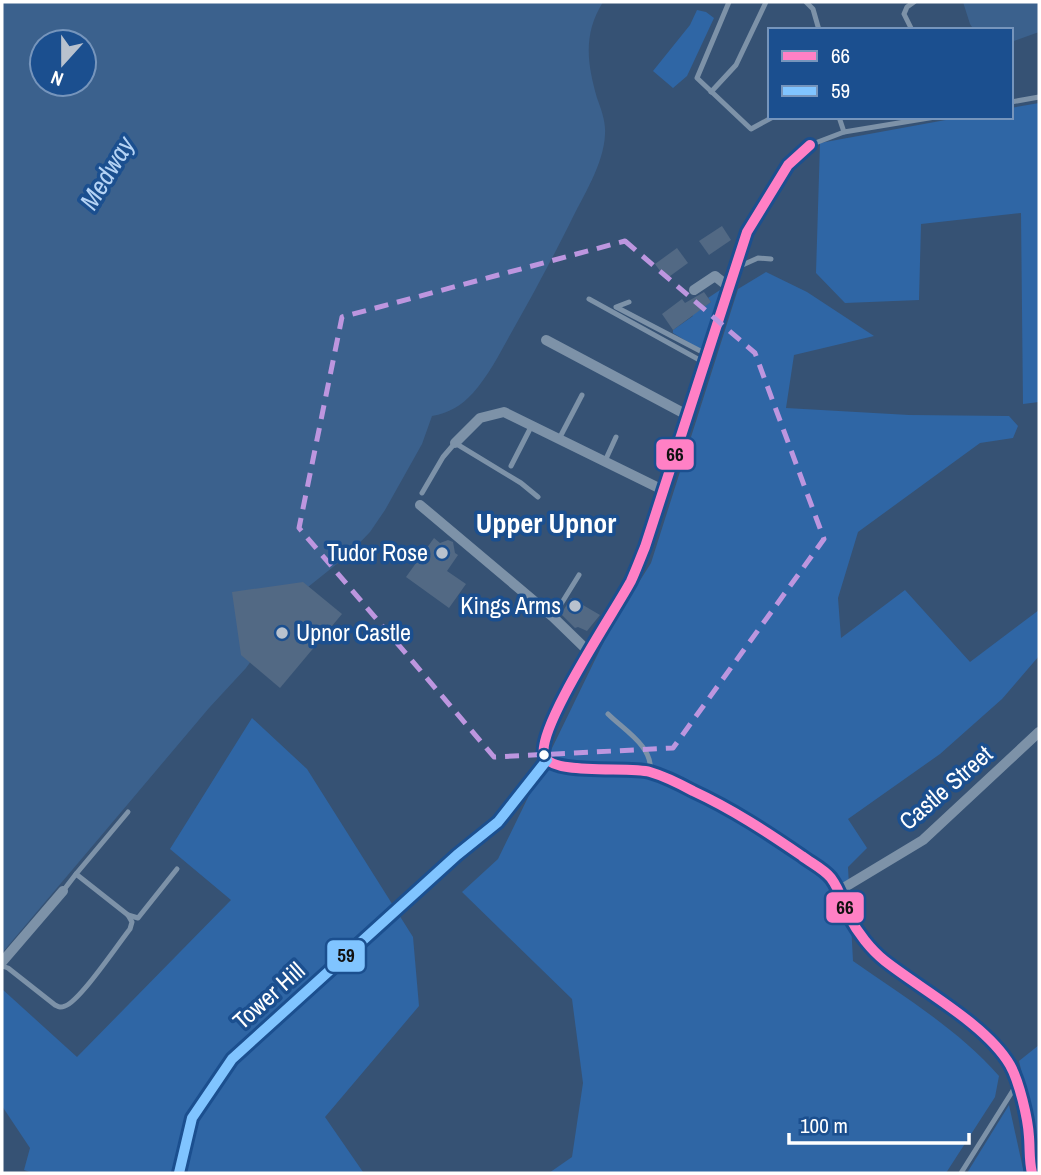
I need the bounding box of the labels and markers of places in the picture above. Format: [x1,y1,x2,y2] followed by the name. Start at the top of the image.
[327,536,428,568] place label: Tudor Rose
[434,545,450,561] marker: Tudor Rose
[460,589,561,621] place label: Kings Arms
[567,598,583,614] marker: Kings Arms
[296,616,411,648] place label: Upnor Castle
[274,625,290,641] marker: Upnor Castle
[537,748,551,762] unlabelled marker

